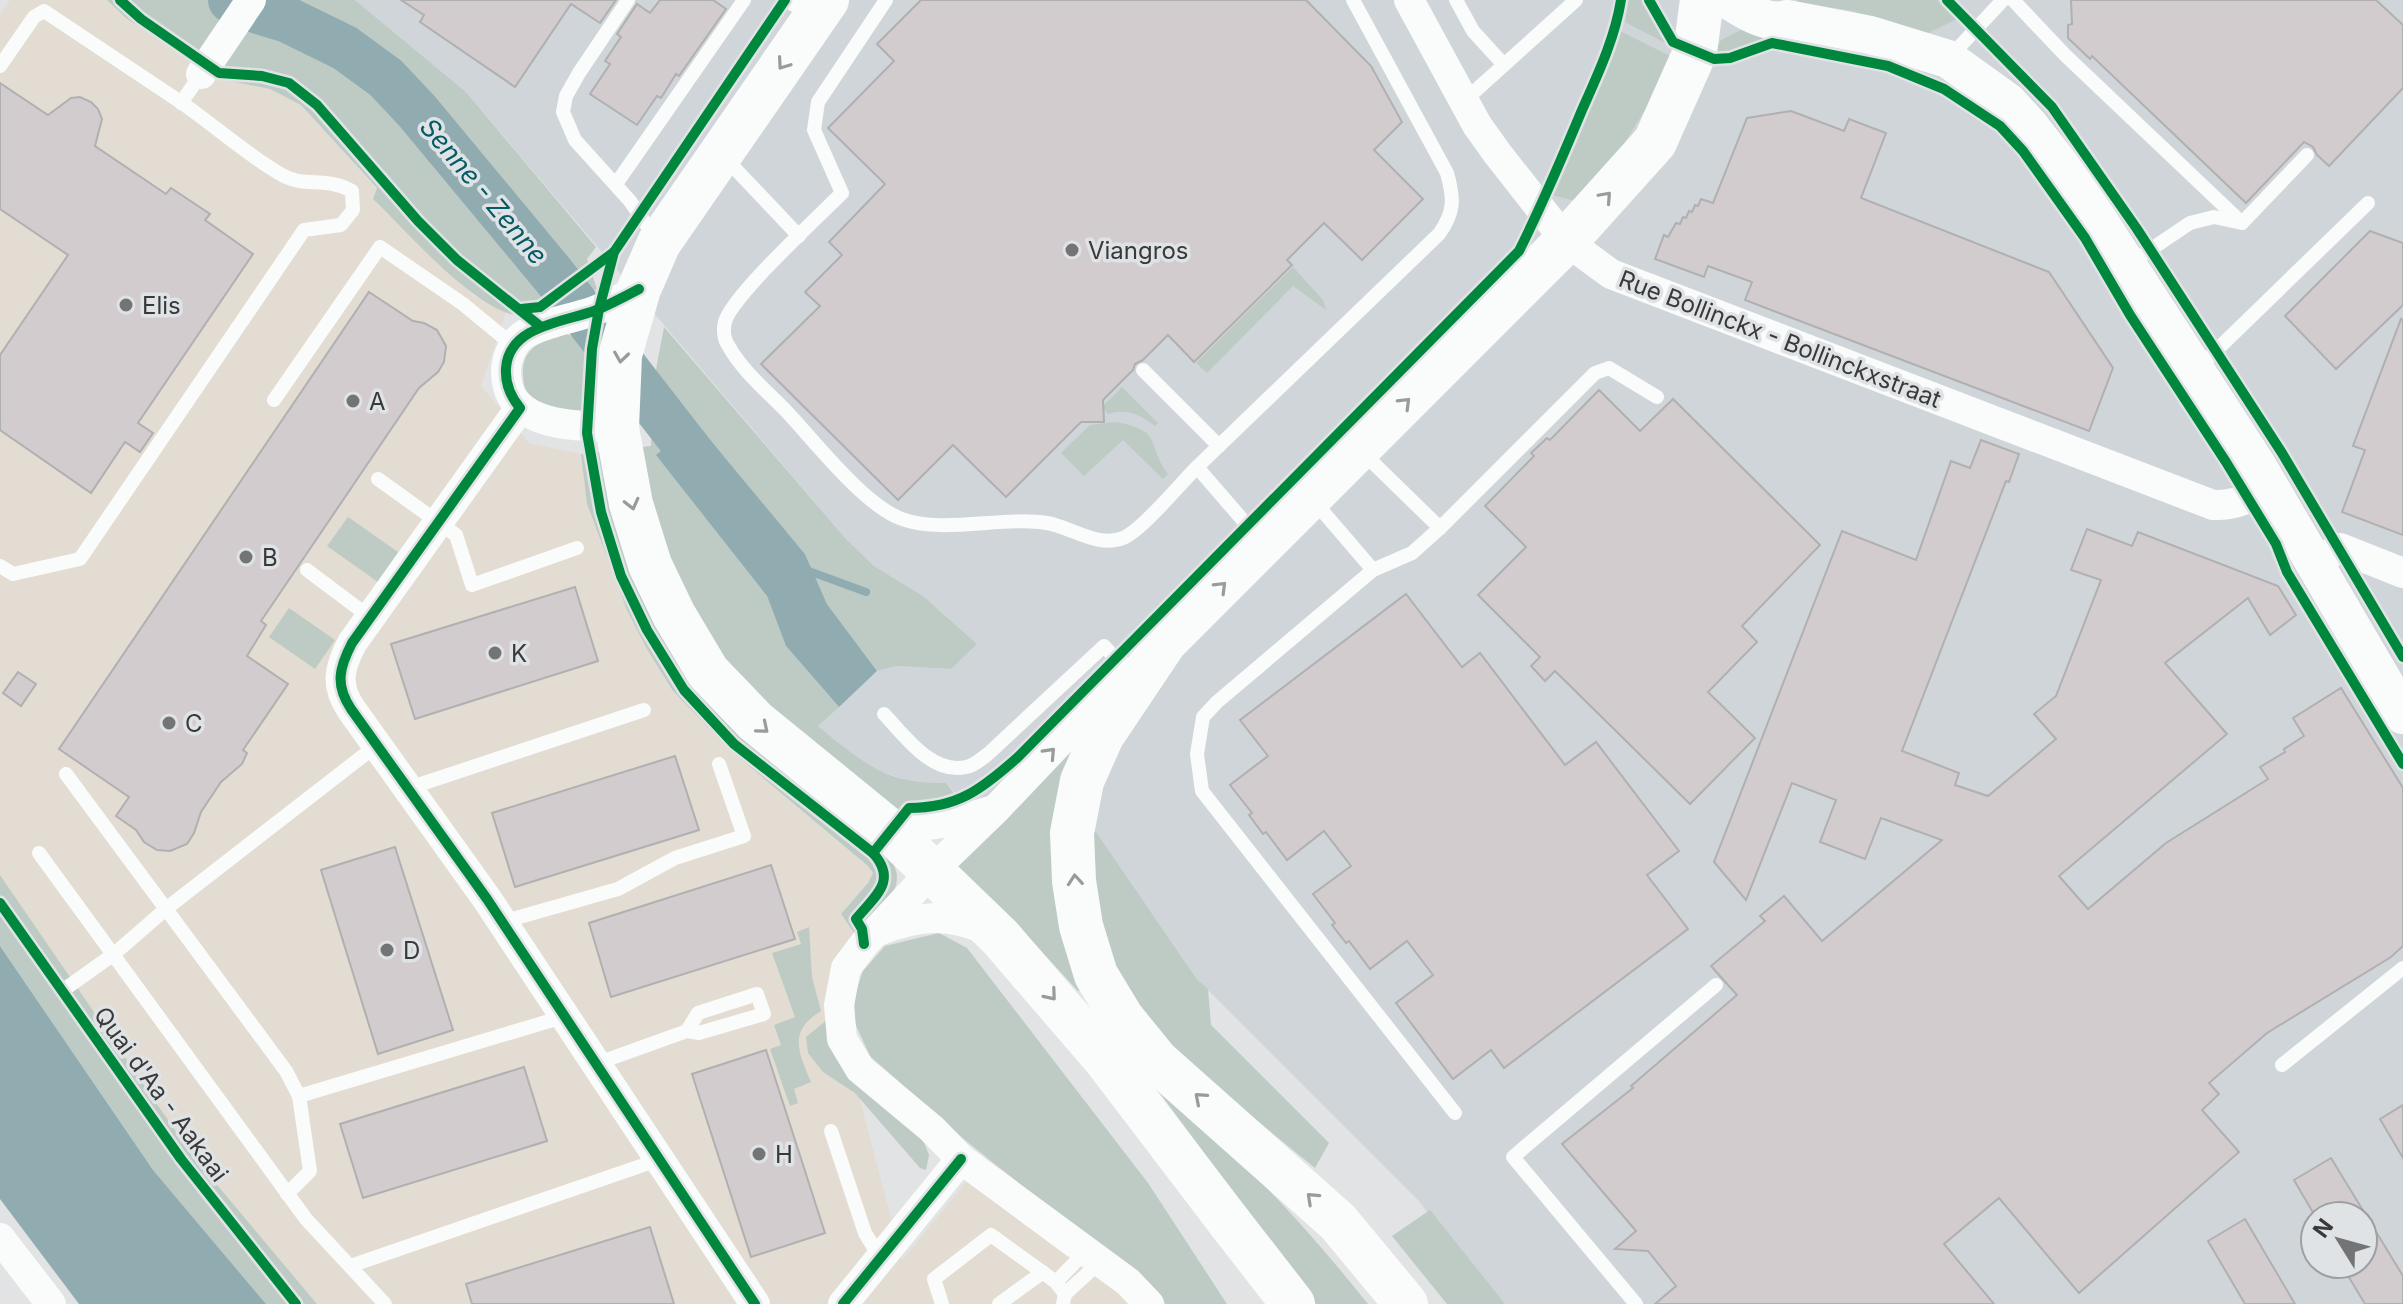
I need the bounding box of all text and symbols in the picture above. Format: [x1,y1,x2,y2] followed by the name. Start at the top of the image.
[778,56,793,70] one-way arrow
[414,112,554,270] water label: Senne - Zenne
[1596,192,1610,207] one-way arrow
[1088,236,1188,265] place label: Viangros
[1063,241,1081,259] marker: Viangros
[1615,264,1945,414] street label: Rue Bollinckx - Bollinckxstraat
[142,291,181,320] place label: Elis
[117,296,135,314] marker: Elis
[613,351,630,364] one-way arrow
[369,387,386,416] place label: A
[344,392,362,410] marker: A
[1395,398,1410,412] one-way arrow
[622,497,639,511] one-way arrow
[262,543,278,572] place label: B
[237,548,255,566] marker: B
[1212,582,1226,596] one-way arrow
[511,639,527,668] place label: K
[486,644,504,662] marker: K
[185,709,203,738] place label: C
[160,714,178,732] marker: C
[754,718,769,732] one-way arrow
[1040,748,1055,762] one-way arrow
[1067,873,1084,886] one-way arrow
[403,936,420,965] place label: D
[378,941,396,959] marker: D
[1041,986,1056,1000] one-way arrow
[88,1001,234,1187] street label: Quai d'Aa - Aakaai
[1194,1094,1209,1108] one-way arrow
[775,1140,793,1169] place label: H
[750,1145,768,1163] marker: H
[1307,1194,1322,1208] one-way arrow
[2299,1200,2379,1280] north arrow
[2308,1213,2338,1242] text: N

